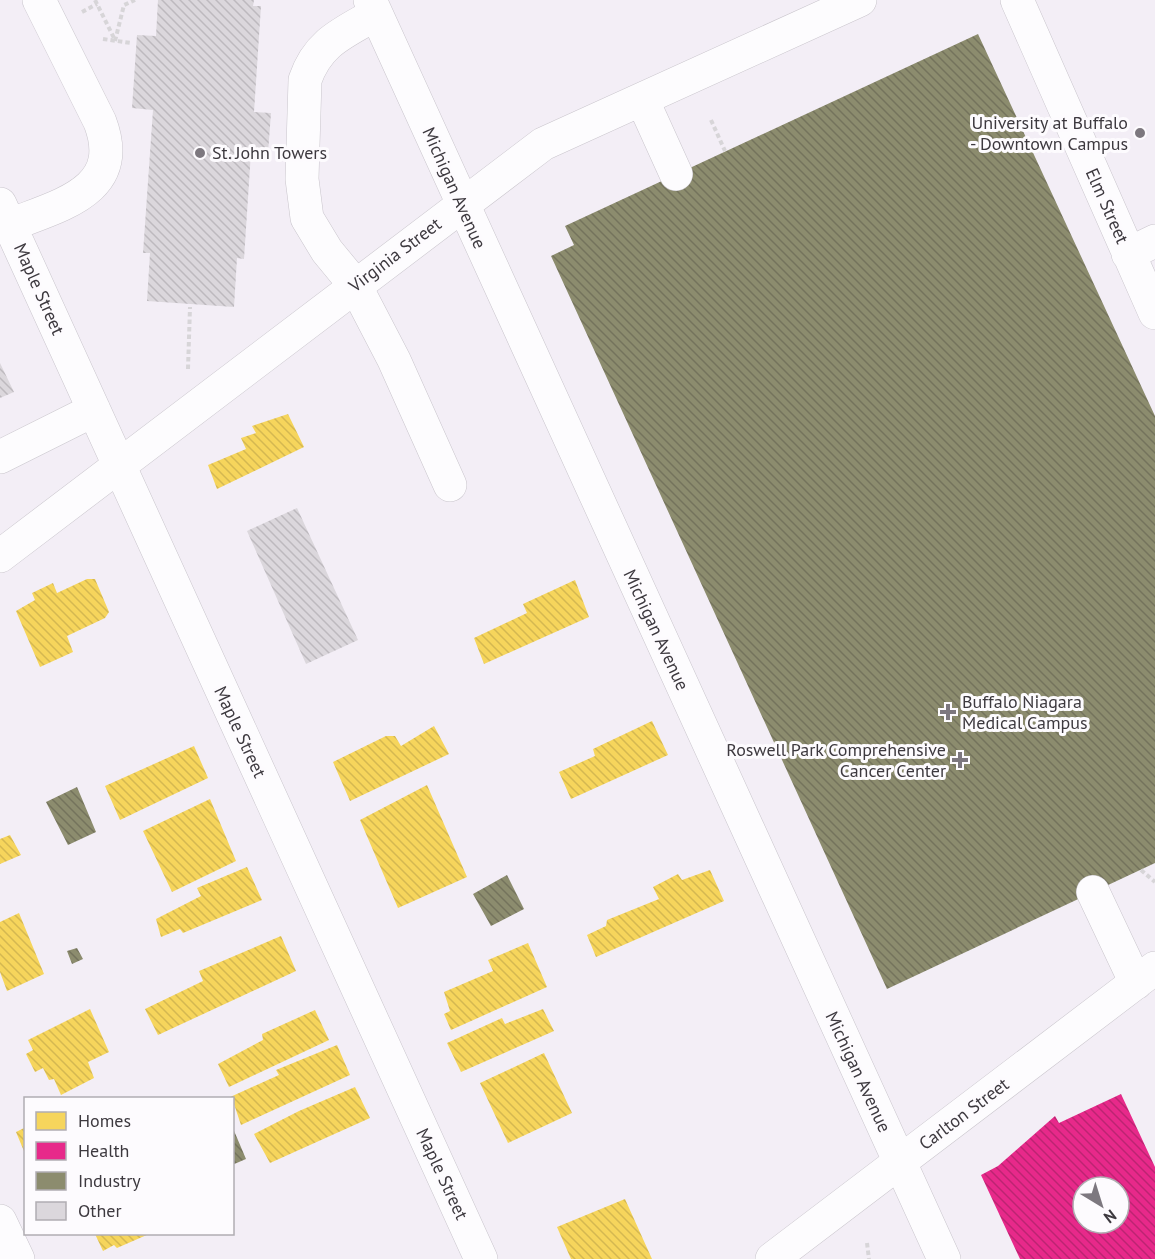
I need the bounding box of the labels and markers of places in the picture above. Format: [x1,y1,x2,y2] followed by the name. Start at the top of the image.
[970,111,1128,155] place label: University at Buffalo - Downtown Campus
[1133,126,1147,140] marker: University at Buffalo - Downtown Campus
[212,141,327,164] place label: St. John Towers
[193,146,207,160] marker: St. John Towers
[962,690,1088,734] place label: Buffalo Niagara Medical Campus
[939,703,957,721] marker: Buffalo Niagara Medical Campus
[726,738,946,782] place label: Roswell Park Comprehensive Cancer Center
[951,751,969,769] marker: Roswell Park Comprehensive Cancer Center

